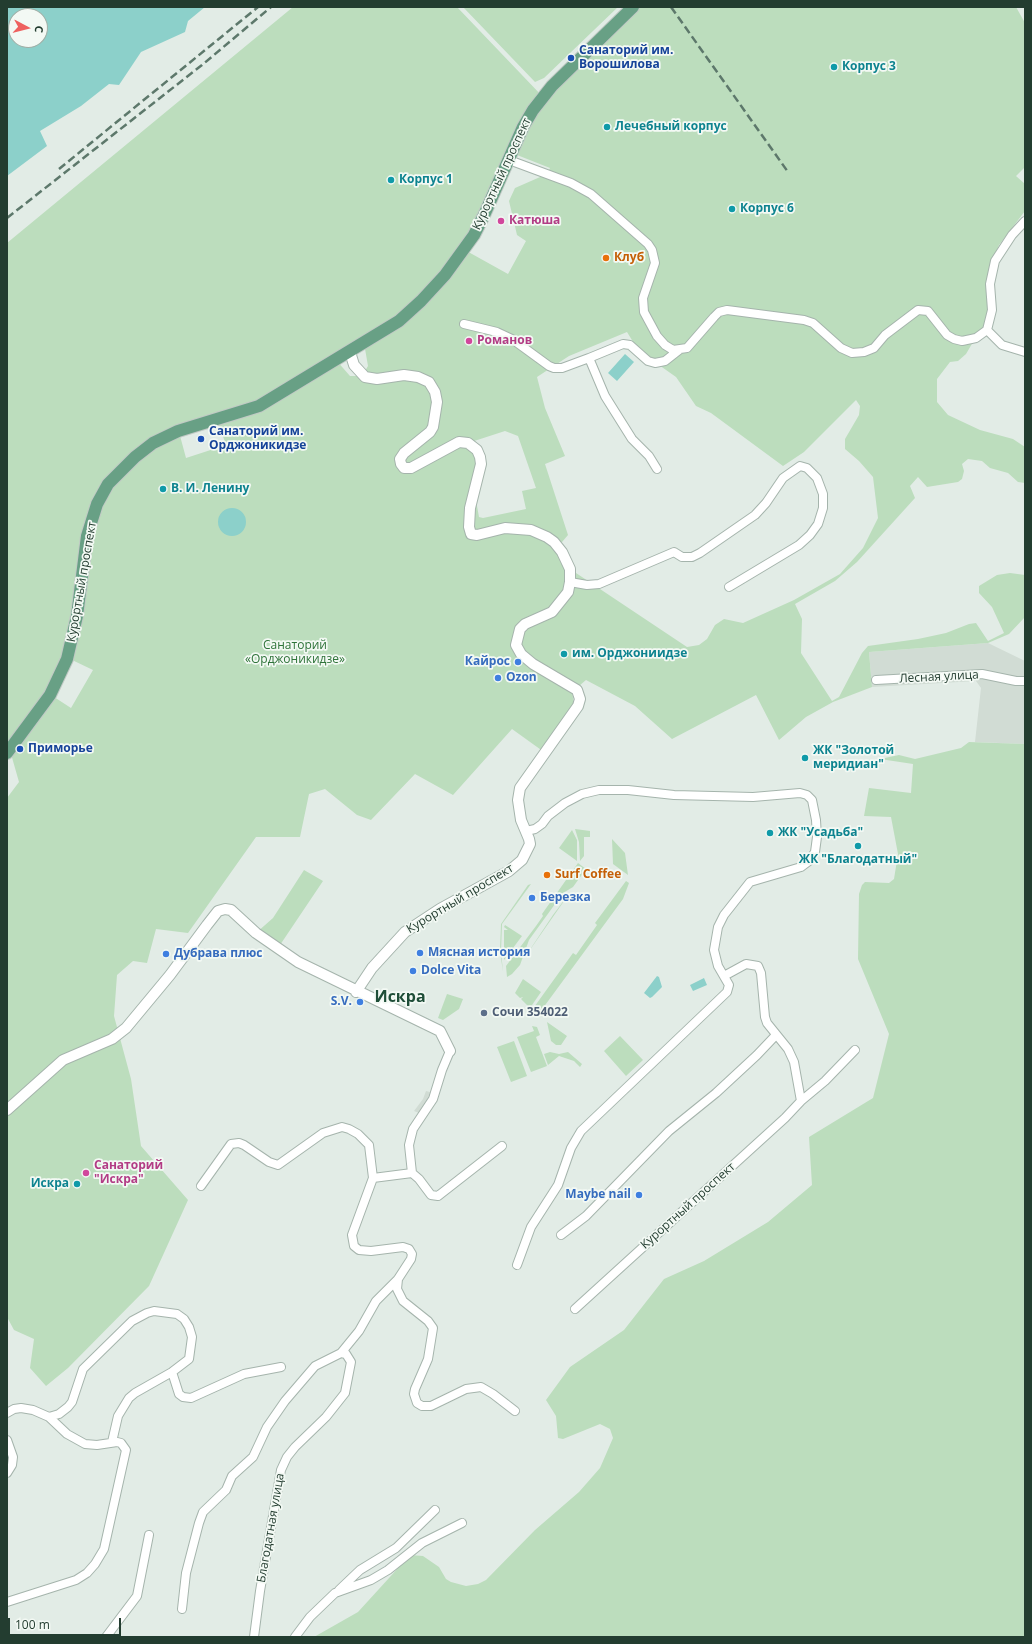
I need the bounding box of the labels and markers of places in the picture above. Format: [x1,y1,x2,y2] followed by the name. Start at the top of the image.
[579,44,673,72] place label: Санаторий им. Ворошилова
[566,53,576,63] marker: Санаторий им. Ворошилова
[842,60,896,74] place label: Корпус 3
[829,62,839,72] marker: Корпус 3
[615,120,727,134] place label: Лечебный корпус
[602,122,612,132] marker: Лечебный корпус
[399,173,453,187] place label: Корпус 1
[386,175,396,185] marker: Корпус 1
[740,202,794,216] place label: Корпус 6
[727,204,737,214] marker: Корпус 6
[509,214,560,228] place label: Катюша
[496,216,506,226] marker: Катюша
[614,251,644,265] place label: Клуб
[601,253,611,263] marker: Клуб
[477,334,532,348] place label: Романов
[464,336,474,346] marker: Романов
[209,425,306,453] place label: Санаторий им. Орджоникидзе
[196,434,206,444] marker: Санаторий им. Орджоникидзе
[171,482,249,496] place label: В. И. Ленину
[158,484,168,494] marker: В. И. Ленину
[572,647,687,661] place label: им. Орджониидзе
[559,649,569,659] marker: им. Орджониидзе
[465,655,510,669] place label: Кайрос
[513,657,523,667] marker: Кайрос
[506,671,537,685] place label: Ozon
[493,673,503,683] marker: Ozon
[28,742,93,756] place label: Приморье
[15,744,25,754] marker: Приморье
[813,744,894,772] place label: ЖК "Золотой меридиан"
[800,753,810,763] marker: ЖК "Золотой меридиан"
[778,826,863,840] place label: ЖК "Усадьба"
[765,828,775,838] marker: ЖК "Усадьба"
[853,841,863,851] marker: ЖК "Благодатный"
[799,853,917,867] place label: ЖК "Благодатный"
[555,868,621,882] place label: Surf Coffee
[542,870,552,880] marker: Surf Coffee
[540,891,591,905] place label: Березка
[527,893,537,903] marker: Березка
[428,946,530,960] place label: Мясная история
[174,947,262,961] place label: Дубрава плюс
[415,948,425,958] marker: Мясная история
[161,949,171,959] marker: Дубрава плюс
[421,964,481,978] place label: Dolce Vita
[408,966,418,976] marker: Dolce Vita
[331,995,352,1009] place label: S.V.
[355,997,365,1007] marker: S.V.
[492,1006,568,1020] place label: Сочи 354022
[479,1008,489,1018] marker: Сочи 354022
[94,1159,163,1187] place label: Санаторий "Искра"
[81,1168,91,1178] marker: Санаторий "Искра"
[31,1177,69,1191] place label: Искра
[72,1179,82,1189] marker: Искра
[565,1188,631,1202] place label: Maybe nail
[634,1190,644,1200] marker: Maybe nail

